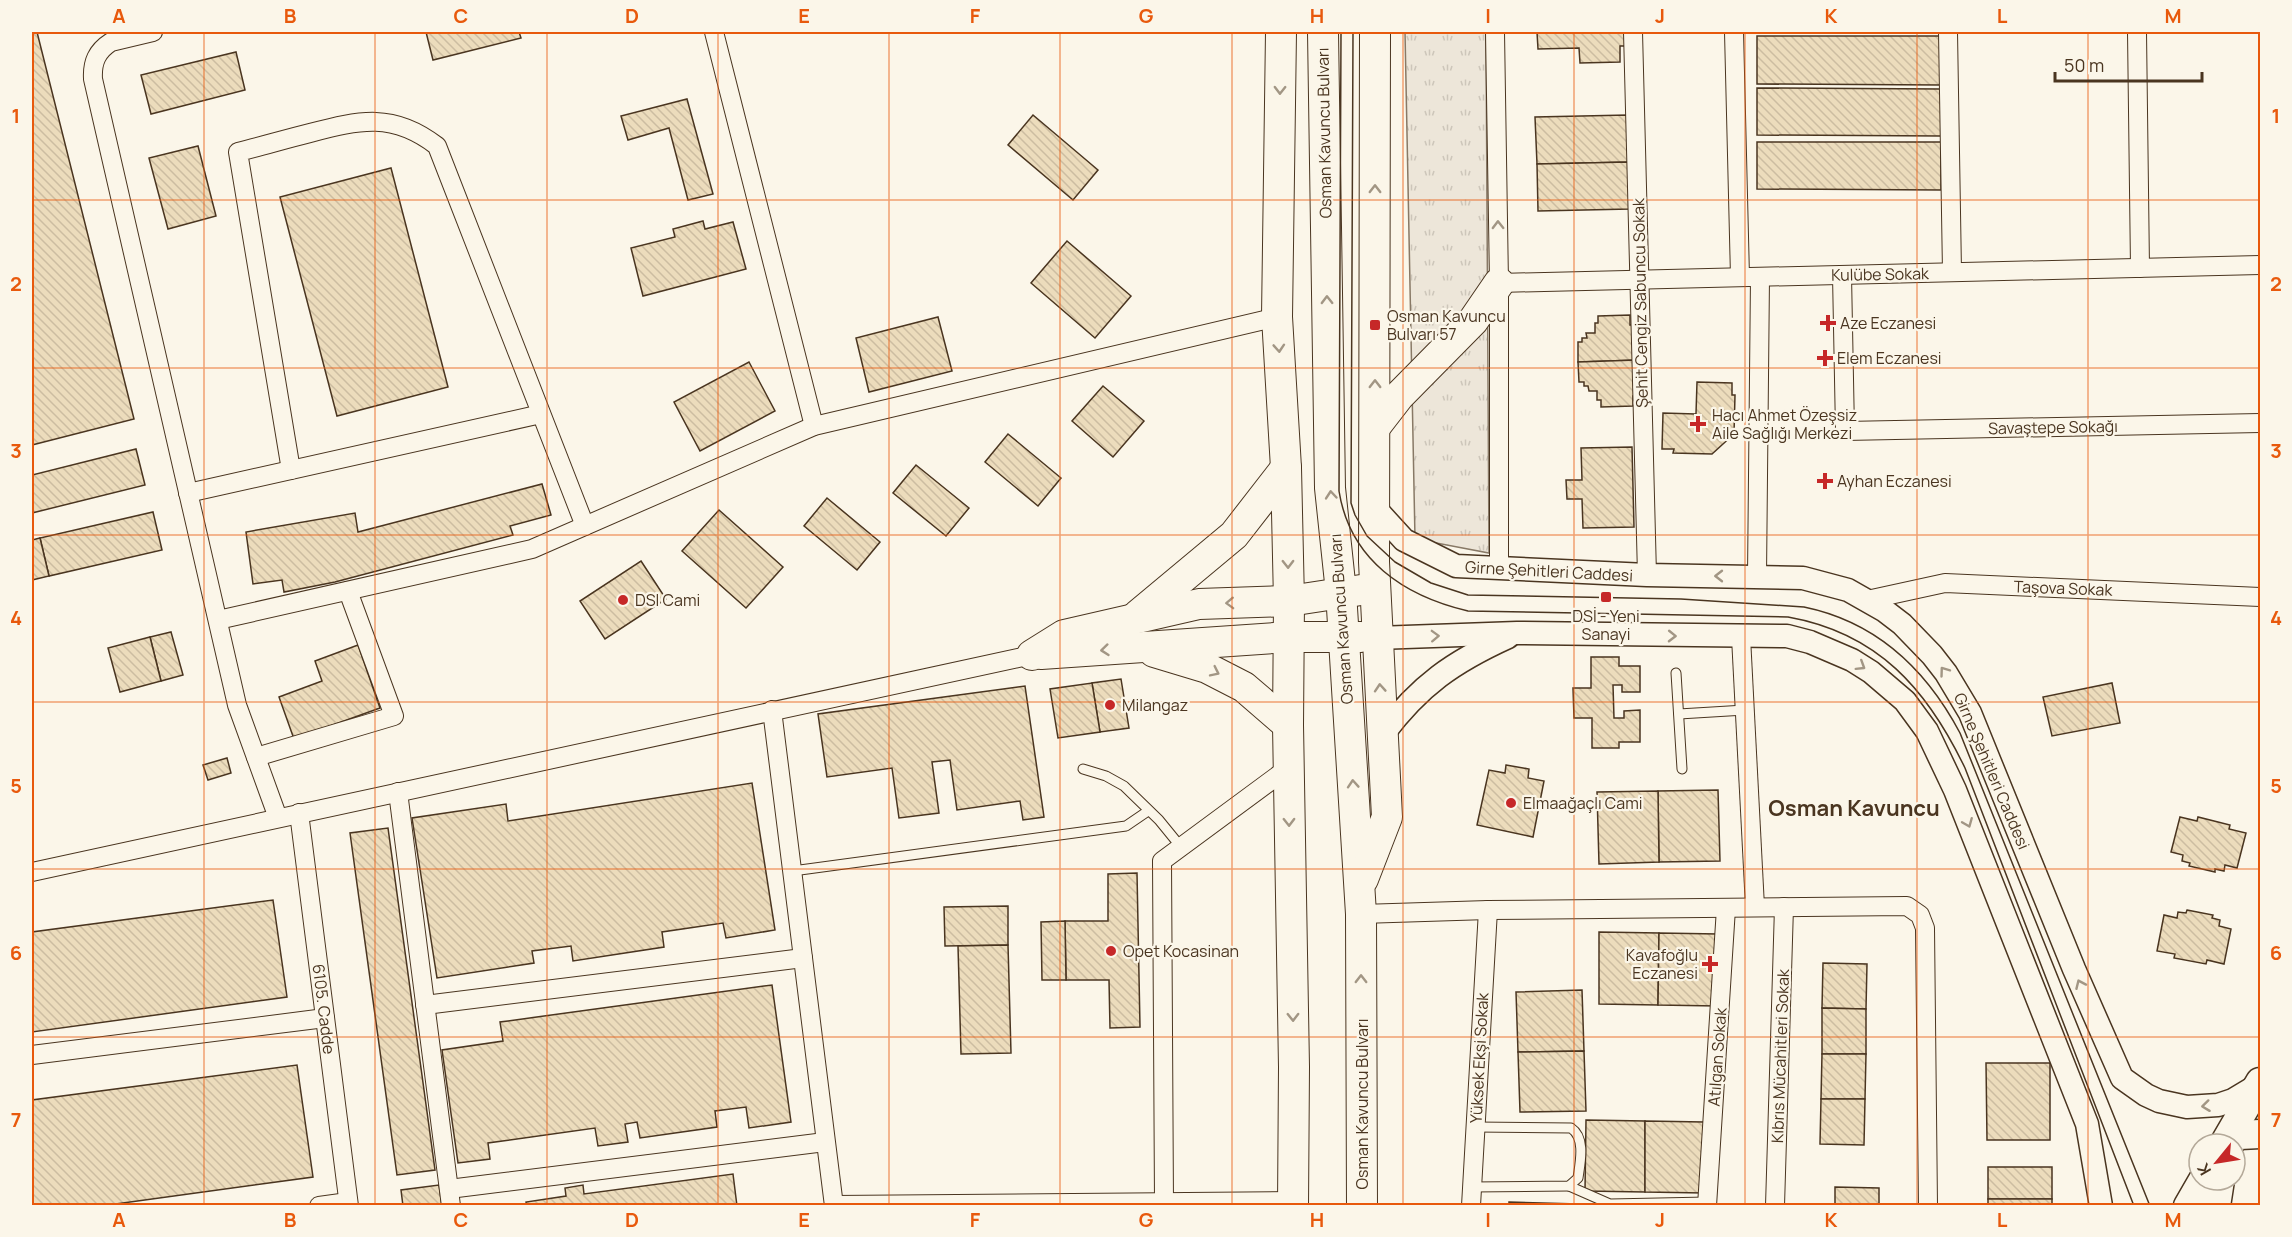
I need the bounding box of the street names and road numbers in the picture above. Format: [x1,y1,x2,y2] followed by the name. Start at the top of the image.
[1312,47,1336,219] street label: Osman Kavuncu Bulvarı
[1627,197,1653,408] street label: Şehit Cengiz Sabuncu Sokak
[1831,262,1930,286] street label: Kulübe Sokak
[1988,415,2118,439] street label: Savaştepe Sokağı
[1324,533,1358,705] street label: Osman Kavuncu Bulvarı
[1464,556,1634,586] street label: Girne Şehitleri Caddesi
[2013,575,2114,601] street label: Taşova Sokak
[1949,689,2035,853] street label: Girne Şehitleri Caddesi
[308,963,340,1055] street label: 6105. Cadde
[1766,968,1794,1143] street label: Kıbrıs Mücahitleri Sokak
[1465,991,1493,1124] street label: Yüksek Ekşi Sokak
[1703,1006,1731,1107] street label: Atılgan Sokak
[1351,1019,1373,1189] street label: Osman Kavuncu Bulvarı

